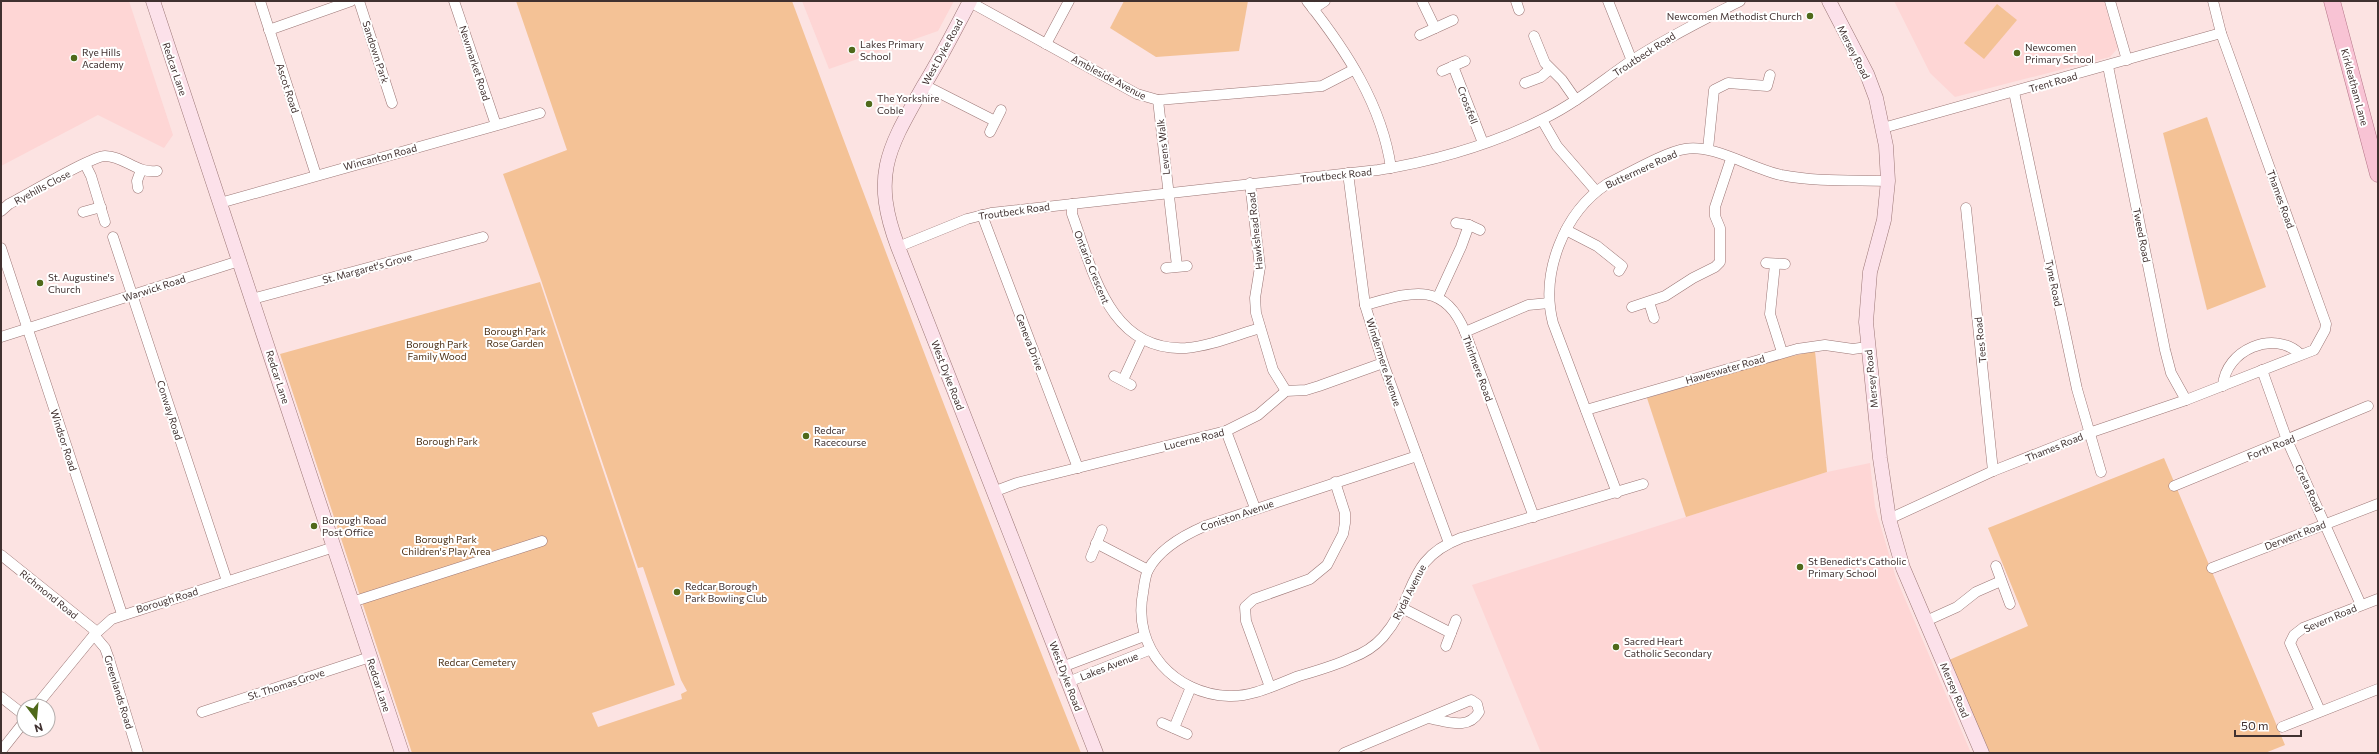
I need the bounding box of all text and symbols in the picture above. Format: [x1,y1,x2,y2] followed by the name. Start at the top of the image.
[1667,10,1802,22] place label: Newcomen Methodist Church
[1805,11,1815,21] marker: Newcomen Methodist Church
[919,17,965,87] street label: West Dyke Road
[360,19,392,85] street label: Sandown Park
[1835,23,1873,81] street label: Mersey Road
[457,24,493,102] street label: Newmarket Road
[1611,29,1678,79] street label: Troutbeck Road
[860,38,924,62] place label: Lakes Primary School
[160,41,190,97] street label: Redcar Lane
[2025,41,2094,65] place label: Newcomen Primary School
[847,45,857,55] marker: Lakes Primary School
[82,46,124,70] place label: Rye Hills Academy
[2339,47,2371,127] street label: Kirkleatham Lane
[2012,48,2022,58] marker: Newcomen Primary School
[1070,52,1148,102] street label: Ambleside Avenue
[69,53,79,63] marker: Rye Hills Academy
[274,62,302,115] street label: Ascot Road
[2027,69,2079,95] street label: Trent Road
[1455,84,1481,126] street label: Crossfell
[877,92,939,116] place label: The Yorkshire Coble
[864,99,874,109] marker: The Yorkshire Coble
[1154,118,1172,176] street label: Levens Walk
[342,141,418,173] street label: Wincanton Road
[1603,147,1679,191] street label: Buttermere Road
[1300,165,1373,185] street label: Troutbeck Road
[12,167,72,207] street label: Ryehills Close
[2265,168,2297,230] street label: Thames Road
[1245,191,1265,270] street label: Hawkshead Road
[978,200,1051,222] street label: Troutbeck Road
[2131,207,2153,263] street label: Tweed Road
[1072,228,1112,306] street label: Ontario Crescent
[321,250,413,286] street label: St. Margaret's Grove
[2043,259,2065,308] street label: Tyne Road
[48,271,115,295] place label: St. Augustine's Church
[121,272,187,304] street label: Warwick Road
[35,278,45,288] marker: St. Augustine's Church
[1014,312,1046,372] street label: Geneva Drive
[1364,316,1404,408] street label: Windermere Avenue
[1972,316,1988,364] street label: Tees Road
[484,325,546,349] park label: Borough Park Rose Garden
[1460,333,1496,403] street label: Thirlmere Road
[406,338,468,362] park label: Borough Park Family Wood
[929,338,967,412] street label: West Dyke Road
[264,349,292,405] street label: Redcar Lane
[1862,349,1880,409] street label: Mersey Road
[1684,352,1766,386] street label: Haweswater Road
[155,379,185,441] street label: Conway Road
[48,408,80,473] street label: Windsor Road
[814,424,866,448] place label: Redcar Racecourse
[1163,426,1226,452] street label: Lucerne Road
[2023,430,2085,464] street label: Thames Road
[801,431,811,441] marker: Redcar Racecourse
[2245,432,2297,462] street label: Forth Road
[416,435,478,447] park label: Borough Park
[2293,462,2325,514] street label: Greta Road
[1199,497,1275,533] street label: Coniston Avenue
[322,514,386,538] place label: Borough Road Post Office
[2263,518,2328,552] street label: Derwent Road
[309,521,319,531] marker: Borough Road Post Office
[401,533,491,557] park label: Borough Park Children's Play Area
[1808,555,1906,579] place label: St Benedict's Catholic Primary School
[1390,562,1428,622] street label: Rydal Avenue
[1795,562,1805,572] marker: St Benedict's Catholic Primary School
[17,567,81,621] street label: Richmond Road
[685,580,767,604] place label: Redcar Borough Park Bowling Club
[135,585,200,615] street label: Borough Road
[672,587,682,597] marker: Redcar Borough Park Bowling Club
[2302,601,2358,635] street label: Severn Road
[1624,635,1712,659] place label: Sacred Heart Catholic Secondary
[1047,639,1085,713] street label: West Dyke Road
[1611,642,1621,652] marker: Sacred Heart Catholic Secondary
[1078,649,1140,683] street label: Lakes Avenue
[102,654,136,731] street label: Greenlands Road
[438,656,516,668] park label: Redcar Cemetery
[365,657,393,713] street label: Redcar Lane
[1938,661,1972,720] street label: Mersey Road
[246,666,326,702] street label: St. Thomas Grove
[16,698,56,738] north arrow
[2235,712,2301,738] scale bar
[2241,718,2269,732] text: 50 m
[33,721,45,735] text: N

